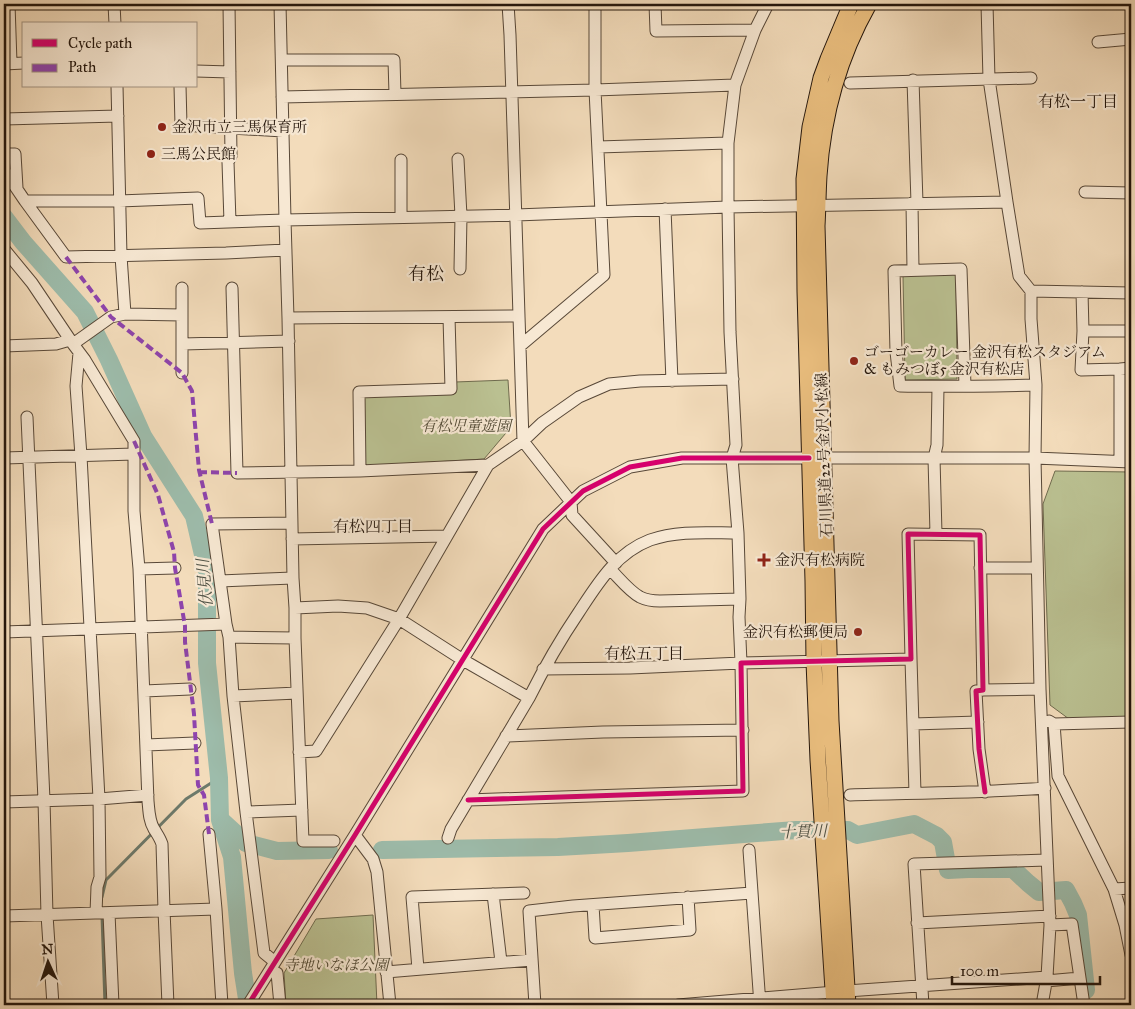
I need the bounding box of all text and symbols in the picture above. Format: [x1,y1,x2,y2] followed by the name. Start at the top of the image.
[22,22,198,88] legend
[68,34,133,52] text: Cycle path
[68,58,97,76] text: Path
[1038,92,1118,111] district label: 有松一丁目
[172,118,307,136] place label: 金沢市立三馬保育所
[156,121,168,133] marker: 金沢市立三馬保育所
[161,145,236,163] place label: 三馬公民館
[145,148,157,160] marker: 三馬公民館
[408,263,444,285] district label: 有松
[864,343,1106,378] place label: ゴーゴーカレー 金沢有松スタジアム & もみつぼ5 金沢有松店
[848,355,860,367] marker: ゴーゴーカレー 金沢有松スタジアム & もみつぼ5 金沢有松店
[812,372,836,538] street label: 石川県道22号金沢小松線
[421,417,514,435] park label: 有松児童遊園
[333,517,413,536] district label: 有松四丁目
[775,551,865,569] place label: 金沢有松病院
[757,553,771,567] marker: 金沢有松病院
[193,556,216,608] water label: 伏見川
[743,623,848,641] place label: 金沢有松郵便局
[852,626,864,638] marker: 金沢有松郵便局
[604,644,684,663] district label: 有松五丁目
[779,821,829,842] water label: 十貫川
[22,936,72,986] north arrow
[41,941,54,958] text: N
[952,954,1100,986] scale bar
[283,956,391,974] park label: 寺地いなほ公園
[960,962,1000,980] text: 100 m

